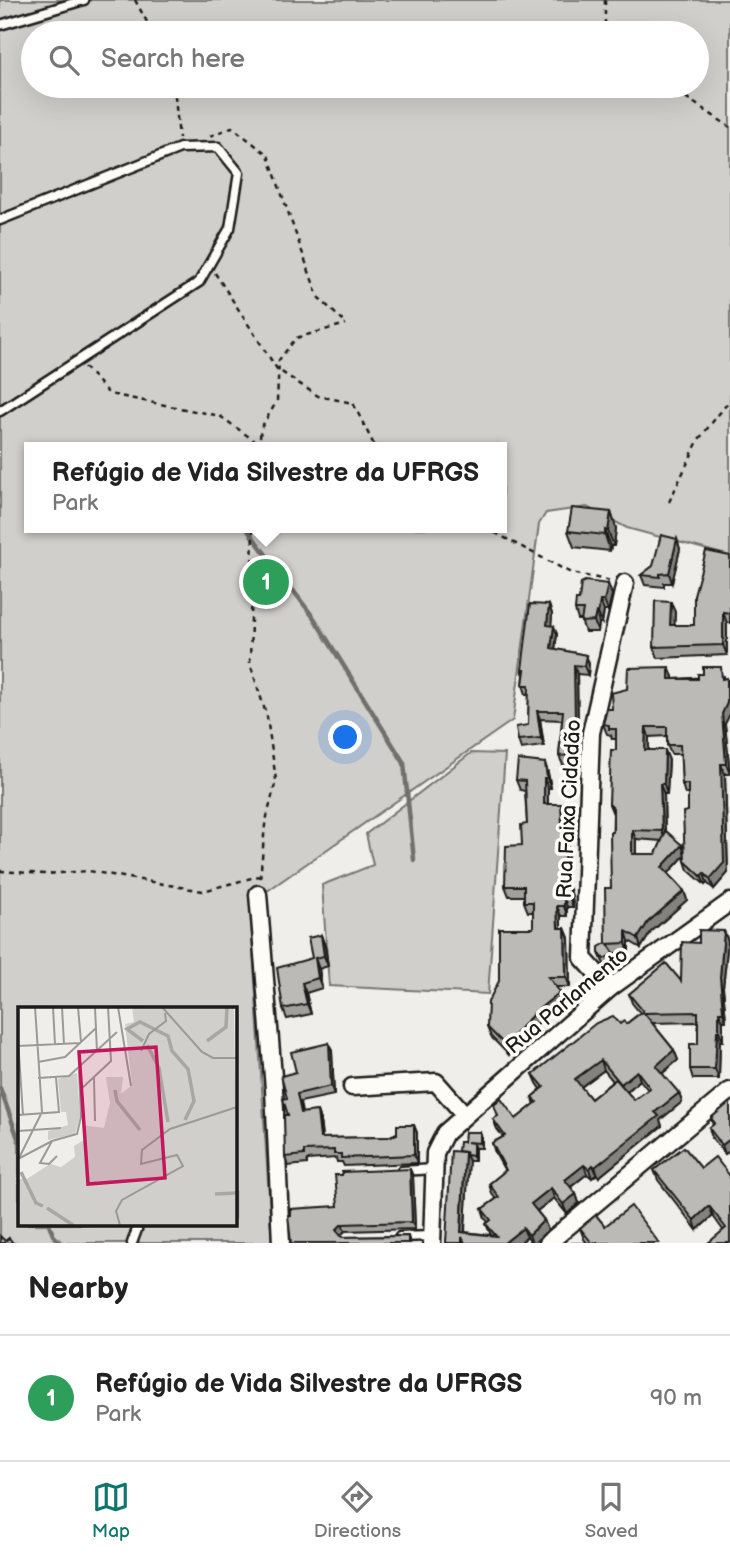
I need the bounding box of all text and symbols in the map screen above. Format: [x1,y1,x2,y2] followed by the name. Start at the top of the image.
[21,21,709,98] search box
[45,41,83,79] icon: search
[101,44,245,75] text: Search here
[24,442,507,533] popup
[52,458,479,489] text: Refúgio de Vida Silvestre da UFRGS
[52,489,98,517] text: Park
[243,556,289,608] pin: 1
[552,719,586,899] street label: Rua Faixa Cidadão
[328,720,362,754] your location
[501,943,633,1059] street label: Rua Parlamento
[18,1007,236,1226] inset map
[28,1271,128,1307] text: Nearby
[95,1369,522,1400] text: Refúgio de Vida Silvestre da UFRGS
[46,1384,56,1412] text: 1
[650,1384,702,1412] text: 90 m
[95,1400,141,1428] text: Park
[92,1478,130,1543] tab: Map
[314,1478,401,1543] tab: Directions
[585,1478,638,1543] tab: Saved

